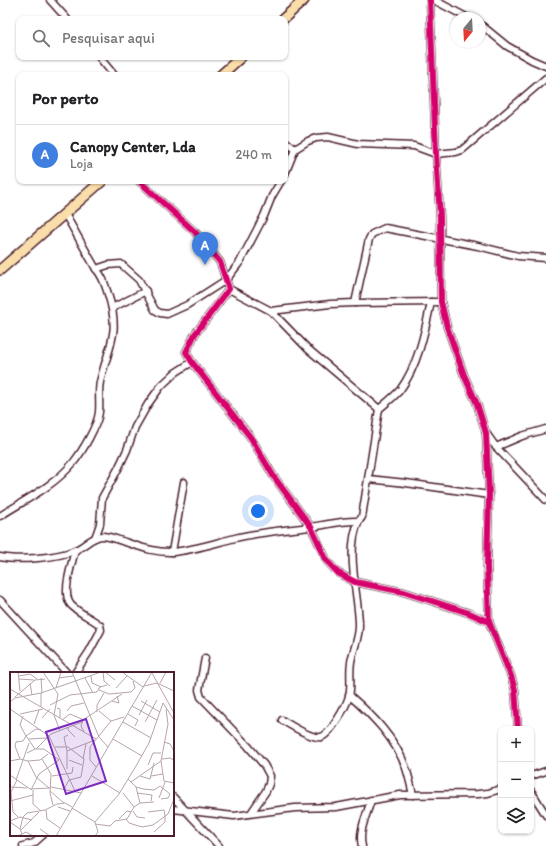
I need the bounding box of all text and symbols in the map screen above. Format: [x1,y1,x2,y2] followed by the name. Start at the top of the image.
[450,12,486,48] north arrow
[16,16,288,60] search box
[30,27,52,49] icon: search
[62,29,155,47] text: Pesquisar aqui
[32,88,99,108] text: Por perto
[70,138,196,156] text: Canopy Center, Lda
[41,147,49,162] text: A
[235,147,272,162] text: 240 m
[70,156,93,171] text: Loja
[192,232,218,265] pin: A
[248,501,268,521] your location
[10,672,174,836] inset map
[498,726,534,834] map controls
[498,726,534,762] button: +
[498,762,534,798] button: −
[498,798,534,834] button: layers

